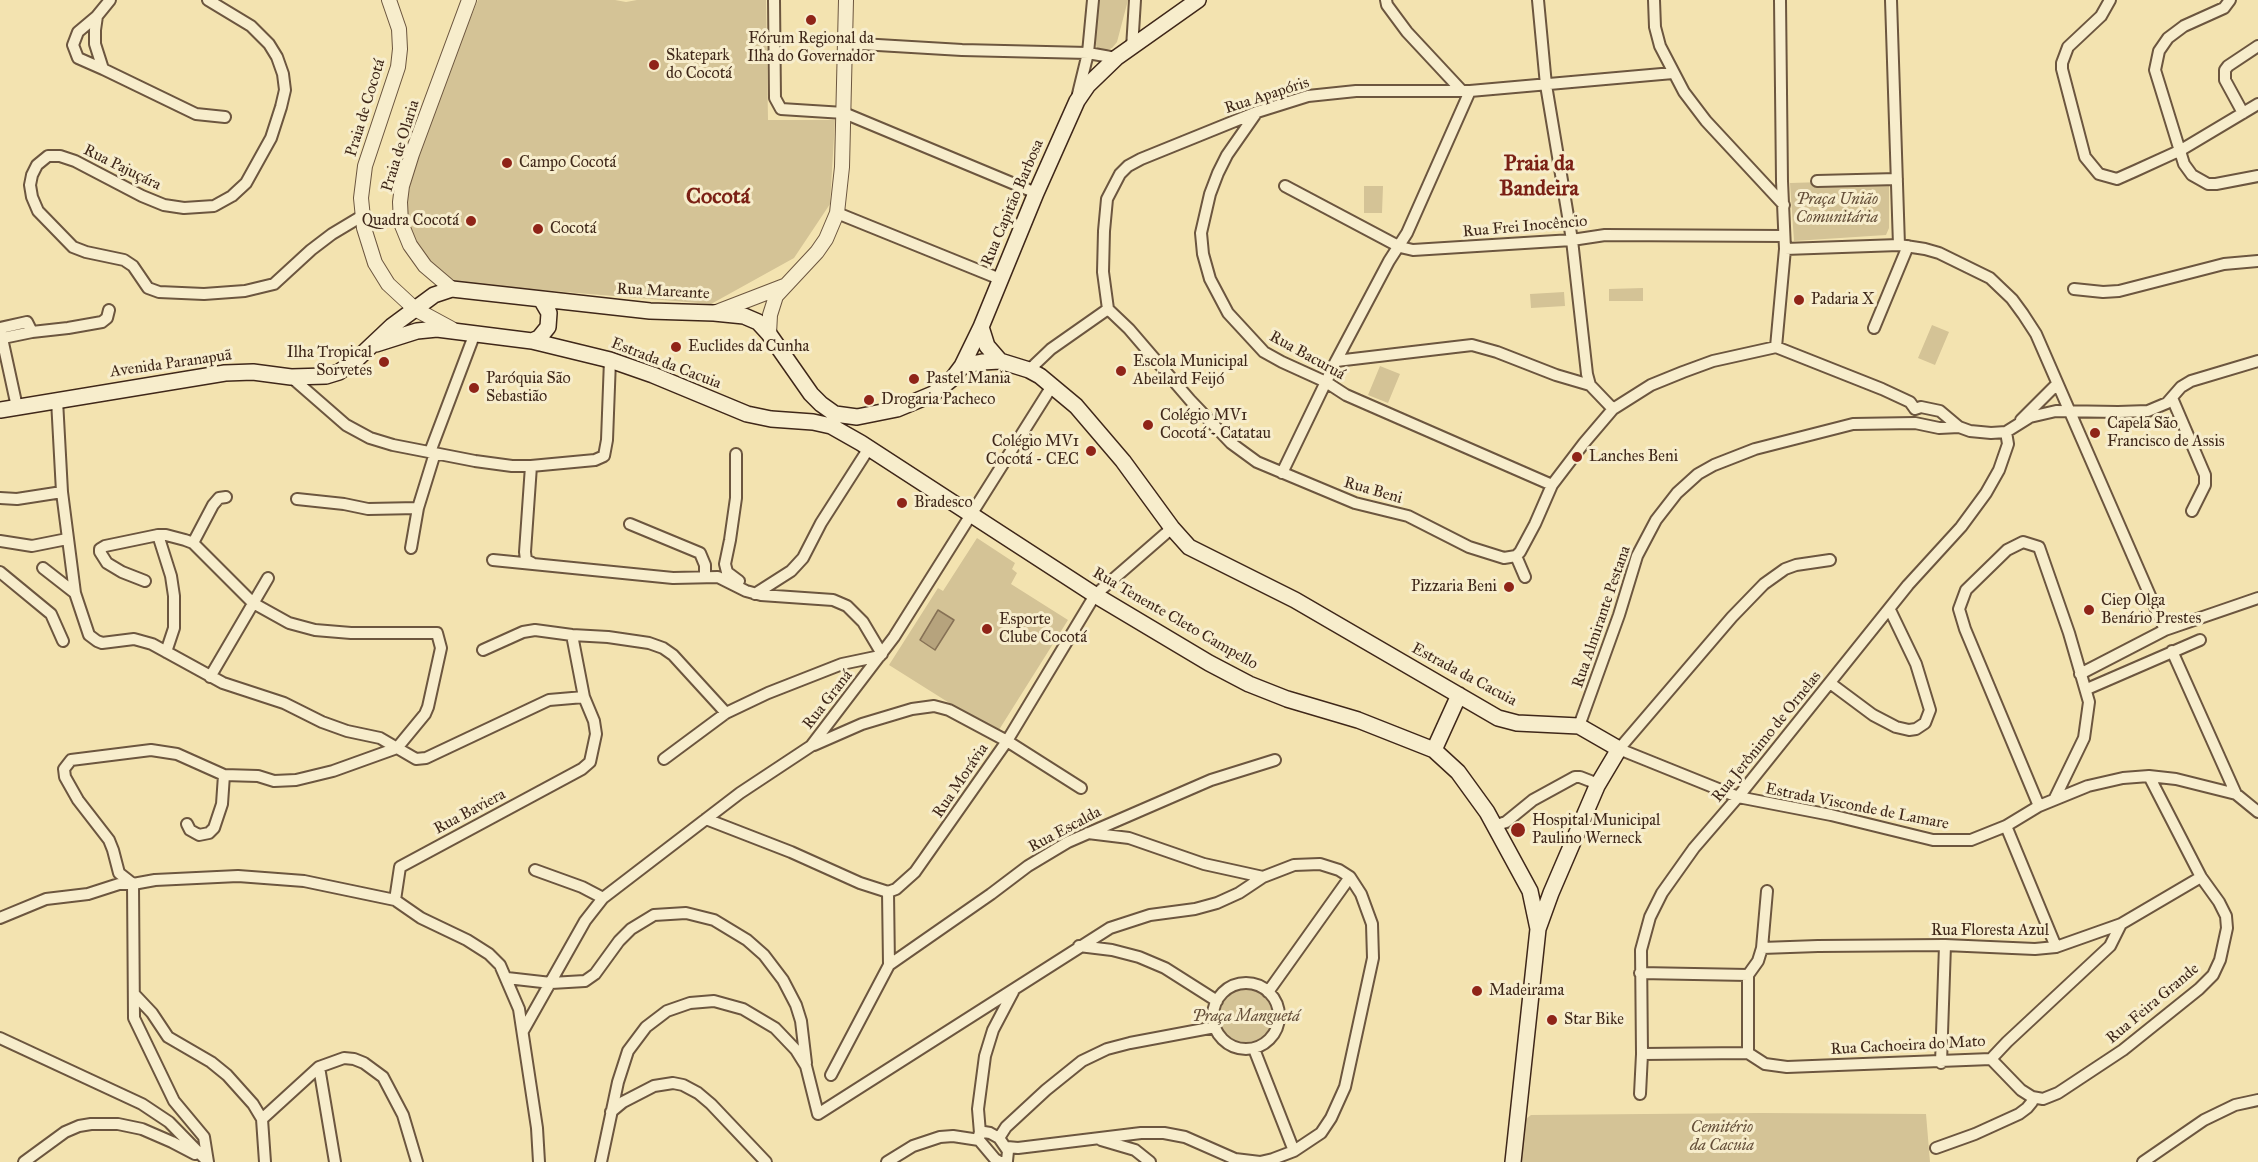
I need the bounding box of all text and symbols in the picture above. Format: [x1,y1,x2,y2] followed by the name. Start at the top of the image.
[804,13,818,27] marker: Fórum Regional da Ilha do Governador
[747,29,875,67] place label: Fórum Regional da Ilha do Governador
[666,46,732,84] place label: Skatepark do Cocotá
[342,57,390,159] street label: Praia de Cocotá
[647,58,661,72] marker: Skatepark do Cocotá
[1222,73,1312,119] street label: Rua Apapóris
[378,98,424,194] street label: Praia de Olaria
[978,137,1048,269] street label: Rua Capitão Barbosa
[80,141,164,195] street label: Rua Pajuçára
[1499,152,1579,204] district label: Praia da Bandeira
[519,153,616,173] place label: Campo Cocotá
[500,156,514,170] marker: Campo Cocotá
[686,185,750,211] district label: Cocotá
[1796,190,1878,228] park label: Praça União Comunitária
[362,211,459,231] place label: Quadra Cocotá
[1462,212,1588,242] street label: Rua Frei Inocêncio
[464,214,478,228] marker: Quadra Cocotá
[550,219,596,239] place label: Cocotá
[531,222,545,236] marker: Cocotá
[616,280,710,304] street label: Rua Mareante
[1811,290,1874,310] place label: Padaria X
[1792,293,1806,307] marker: Padaria X
[1266,327,1348,385] street label: Rua Bacuruá
[608,334,724,394] street label: Estrada da Cacuia
[688,337,809,357] place label: Euclides da Cunha
[669,340,683,354] marker: Euclides da Cunha
[287,343,372,381] place label: Ilha Tropical Sorvetes
[109,346,233,382] street label: Avenida Paranapuã
[1133,352,1248,390] place label: Escola Municipal Abeilard Feijó
[377,355,391,369] marker: Ilha Tropical Sorvetes
[1114,364,1128,378] marker: Escola Municipal Abeilard Feijó
[486,369,571,407] place label: Paróquia São Sebastião
[926,369,1011,389] place label: Pastel Mania
[907,372,921,386] marker: Pastel Mania
[467,381,481,395] marker: Paróquia São Sebastião
[881,390,995,410] place label: Drogaria Pacheco
[862,393,876,407] marker: Drogaria Pacheco
[1160,406,1271,444] place label: Colégio MV1 Cocotá - Catatau
[2107,414,2225,452] place label: Capela São Francisco de Assis
[1141,418,1155,432] marker: Colégio MV1 Cocotá - Catatau
[2088,426,2102,440] marker: Capela São Francisco de Assis
[986,432,1079,470] place label: Colégio MV1 Cocotá - CEC
[1084,444,1098,458] marker: Colégio MV1 Cocotá - CEC
[1589,447,1678,467] place label: Lanches Beni
[1570,450,1584,464] marker: Lanches Beni
[1341,473,1405,509] street label: Rua Beni
[914,493,973,513] place label: Bradesco
[895,496,909,510] marker: Bradesco
[1569,543,1635,691] street label: Rua Almirante Pestana
[1089,564,1261,674] street label: Rua Tenente Cleto Campello
[1411,577,1497,597] place label: Pizzaria Beni
[1502,580,1516,594] marker: Pizzaria Beni
[2101,591,2201,629] place label: Ciep Olga Benário Prestes
[2082,603,2096,617] marker: Ciep Olga Benário Prestes
[999,610,1087,648] place label: Esporte Clube Cocotá
[980,622,994,636] marker: Esporte Clube Cocotá
[1408,639,1520,711] street label: Estrada da Cacuia
[799,667,857,733] street label: Rua Graná
[1708,667,1826,807] street label: Rua Jerônimo de Ornelas
[929,740,993,822] street label: Rua Morávia
[1764,780,1950,834] street label: Estrada Visconde de Lamare
[431,785,509,839] street label: Rua Baviera
[1025,803,1105,857] street label: Rua Escalda
[1532,811,1660,849] place label: Hospital Municipal Paulino Werneck
[1509,821,1527,839] marker: Hospital Municipal Paulino Werneck
[1931,921,2049,941] street label: Rua Floresta Azul
[2103,960,2203,1048] street label: Rua Feira Grande
[1489,981,1564,1001] place label: Madeirama
[1470,984,1484,998] marker: Madeirama
[1192,1007,1300,1027] park label: Praça Manguetá
[1564,1010,1624,1030] place label: Star Bike
[1545,1013,1559,1027] marker: Star Bike
[1830,1032,1986,1060] street label: Rua Cachoeira do Mato
[1690,1118,1754,1156] park label: Cemitério da Cacuia

